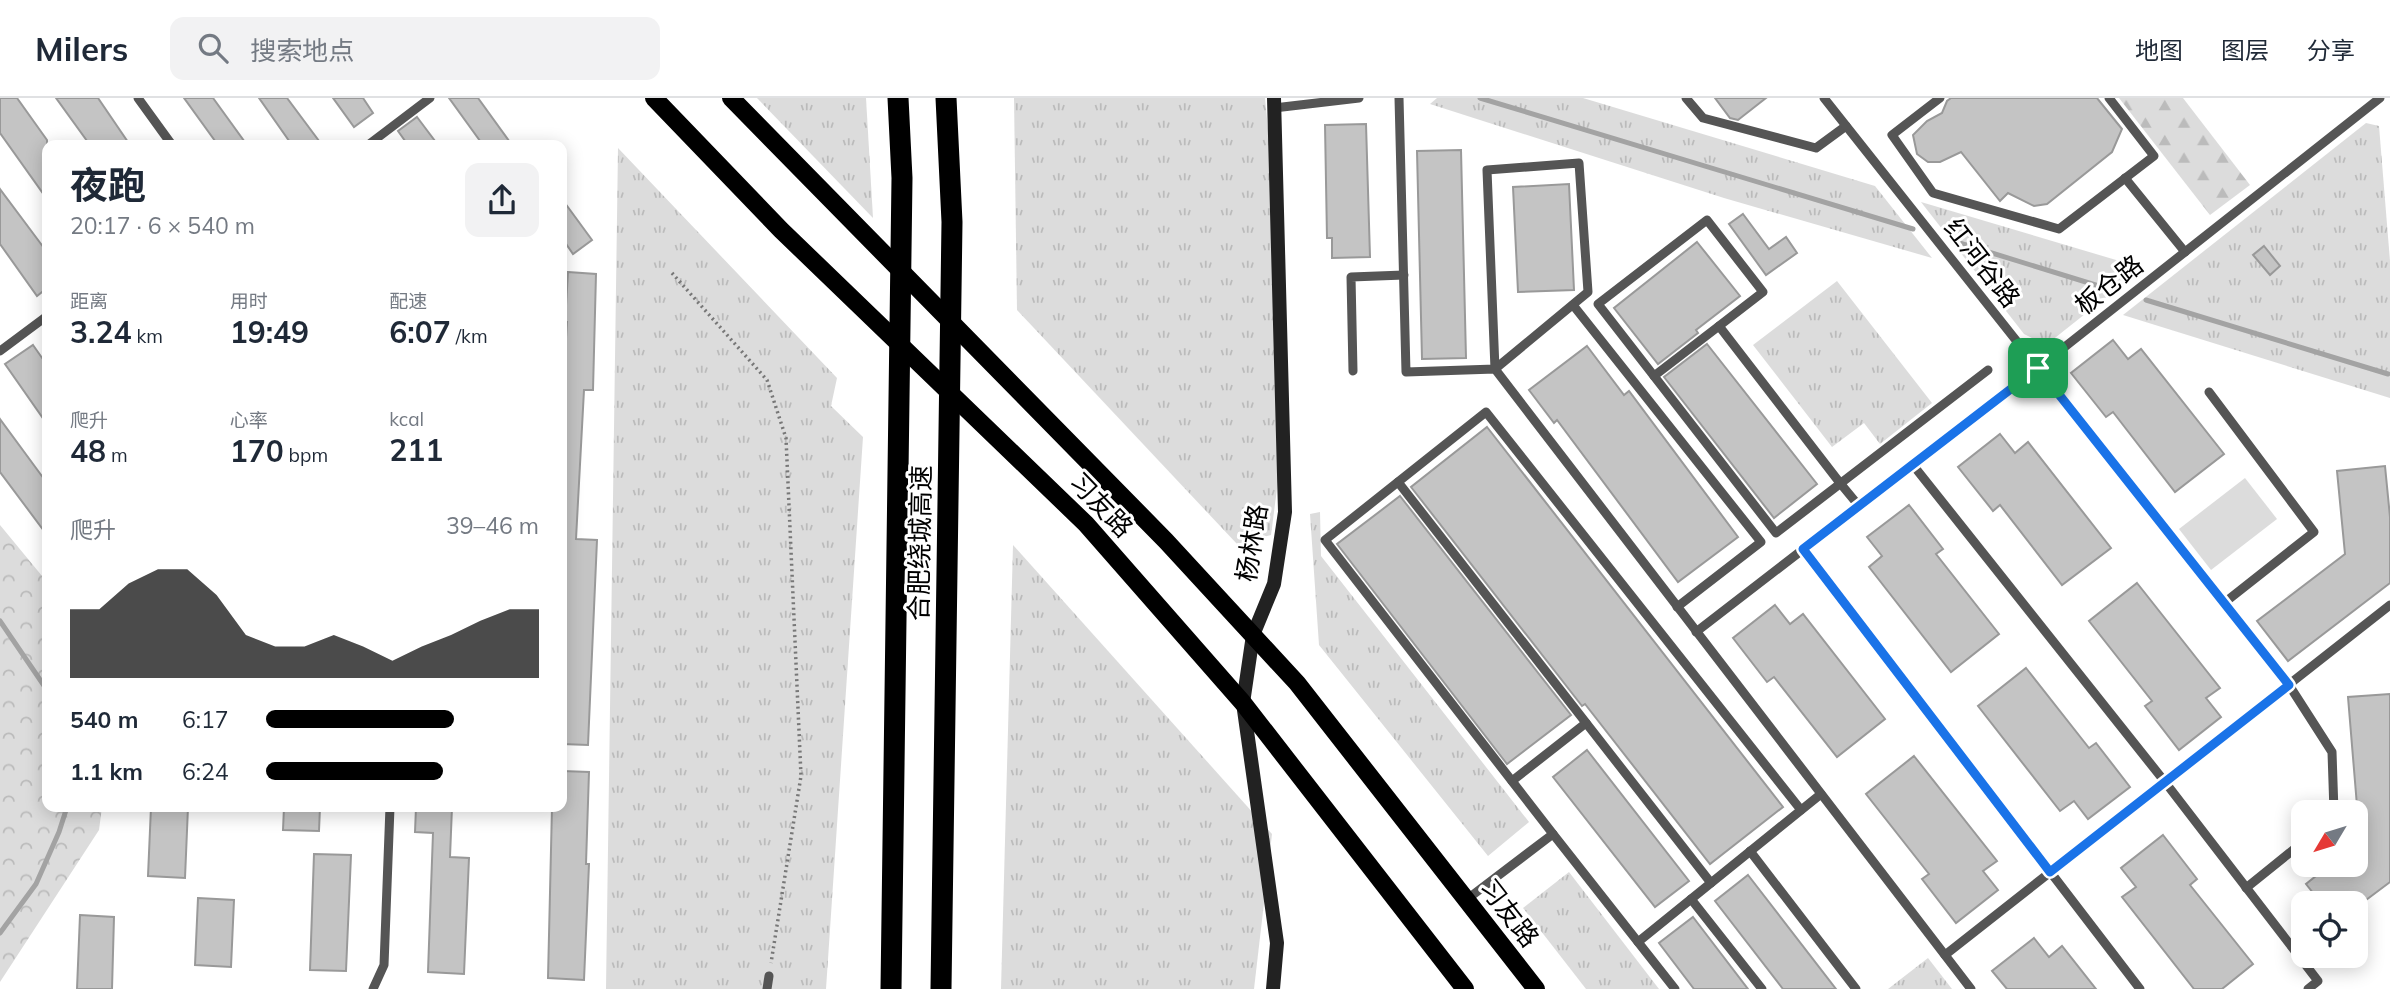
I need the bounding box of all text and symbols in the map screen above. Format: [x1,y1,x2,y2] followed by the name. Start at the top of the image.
[170,17,660,80] search box
[35,28,128,69] text: Milers
[194,29,232,67] icon: search
[250,34,354,67] text: 搜索地点
[2135,35,2183,65] text: 地图
[2221,35,2269,65] text: 图层
[2307,35,2355,65] text: 分享
[70,161,146,209] text: 夜跑
[465,163,539,237] button: share
[70,211,255,240] text: 20:17 · 6 × 540 m
[1937,212,2027,314] street label: 红河谷路
[2068,248,2150,322] street label: 板仓路
[70,289,108,313] text: 距离
[230,289,268,313] text: 用时
[389,289,427,313] text: 配速
[70,313,131,351] text: 3.24
[230,313,309,351] text: 19:49
[389,313,451,351] text: 6:07
[131,324,163,348] text: km
[451,324,488,348] text: /km
[2008,338,2068,398] pin
[2019,349,2057,387] icon: arrive
[389,407,424,431] text: kcal
[70,408,108,432] text: 爬升
[230,408,268,432] text: 心率
[389,431,443,469] text: 211
[70,432,106,470] text: 48
[230,432,284,470] text: 170
[106,443,128,467] text: m
[284,443,328,467] text: bpm
[902,465,937,621] street label: 合肥绕城高速
[1062,465,1140,544] street label: 习友路
[1229,502,1274,584] street label: 杨林路
[446,511,539,540] text: 39–46 m
[70,515,116,544] text: 爬升
[70,705,138,734] text: 540 m
[182,705,229,734] text: 6:17
[70,757,143,786] text: 1.1 km
[182,757,229,786] text: 6:24
[2291,800,2368,877] north arrow
[2291,800,2368,968] map controls
[1472,872,1546,954] street label: 习友路
[2291,891,2368,968] button: locate

